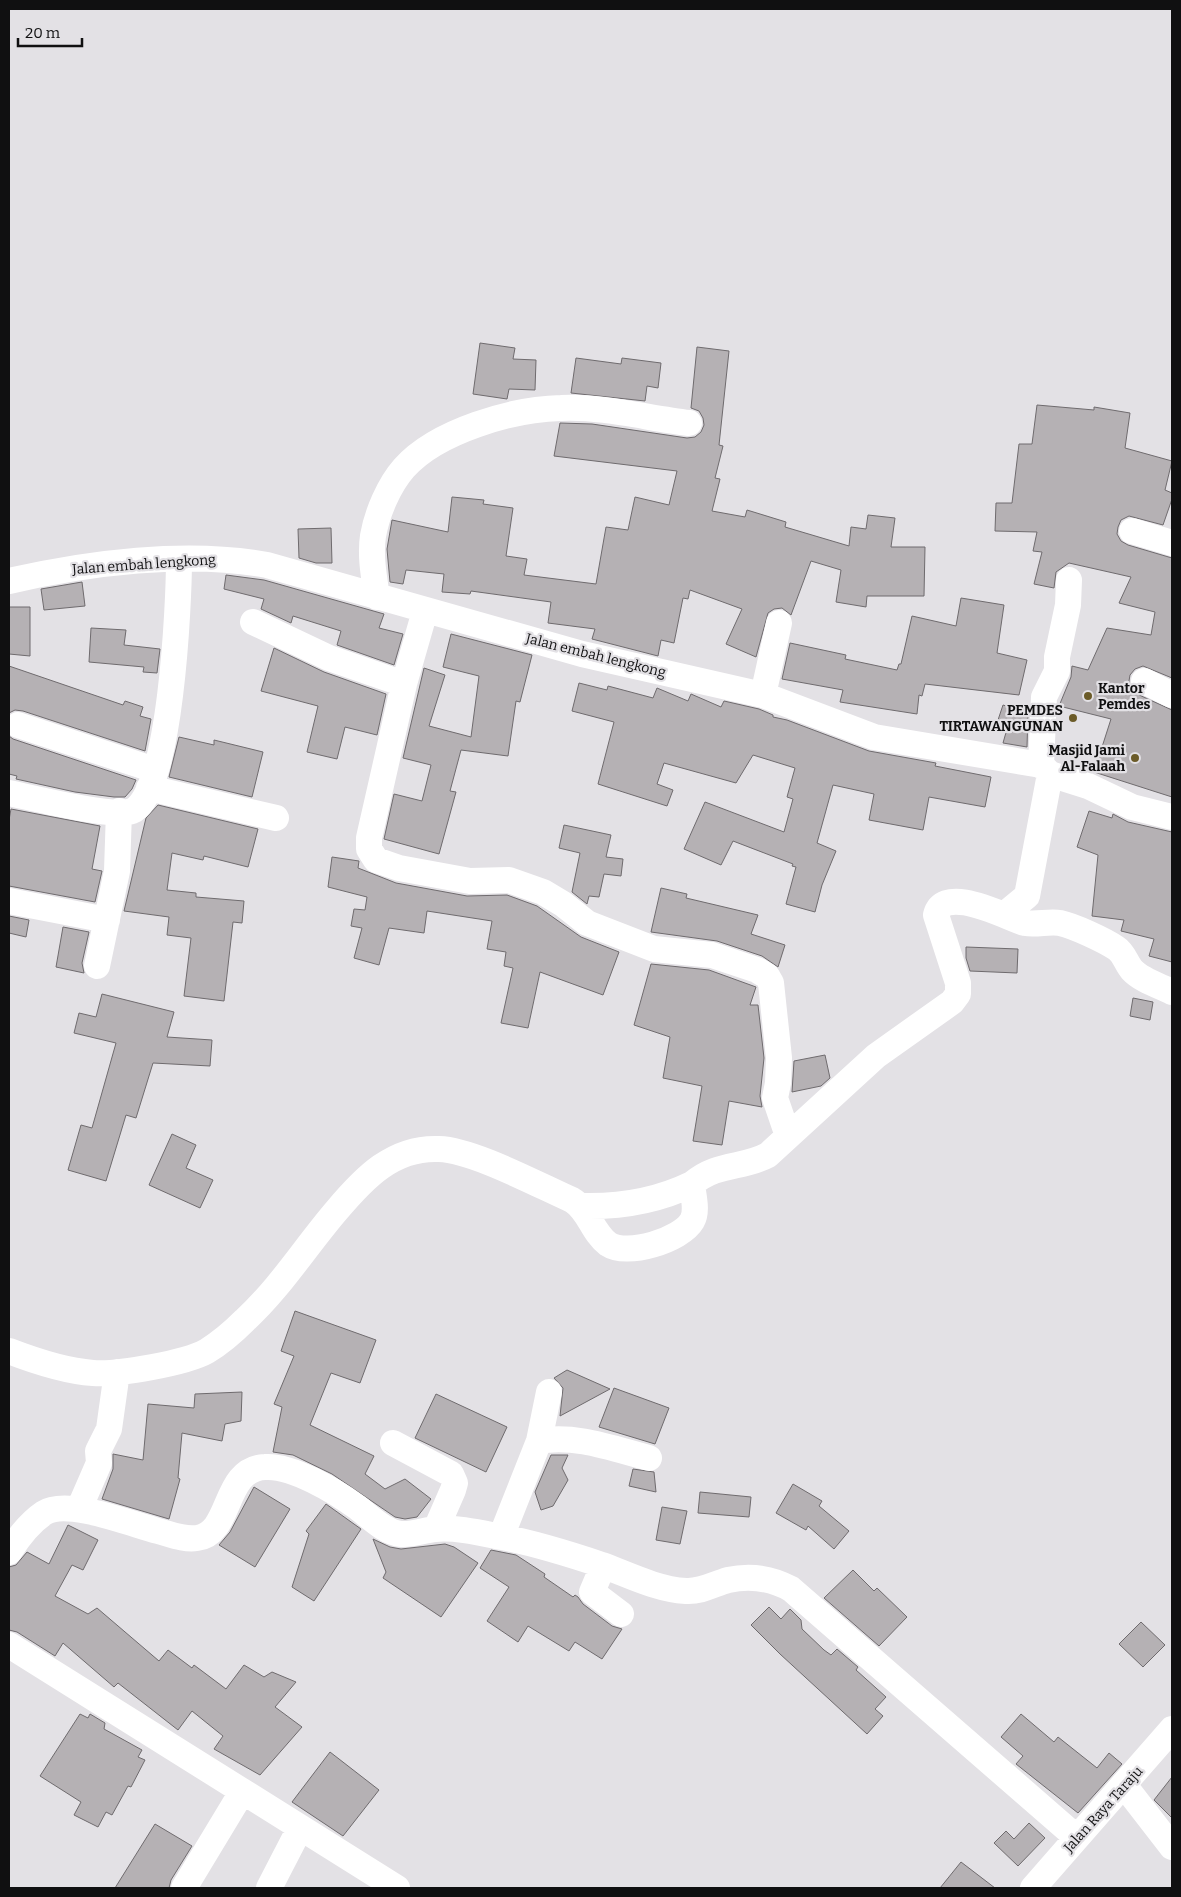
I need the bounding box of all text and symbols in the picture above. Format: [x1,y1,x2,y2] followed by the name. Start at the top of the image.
[18,15,81,47] scale bar
[25,24,61,42] text: 20 m
[71,551,217,578] street label: Jalan embah lengkong
[523,630,668,681] street label: Jalan embah lengkong
[1098,680,1151,713] place label: Kantor Pemdes
[1082,690,1094,702] marker: Kantor Pemdes
[939,702,1063,735] place label: PEMDES TIRTAWANGUNAN
[1067,712,1079,724] marker: PEMDES TIRTAWANGUNAN
[1049,742,1126,775] place label: Masjid Jami Al-Falaah
[1129,752,1141,764] marker: Masjid Jami Al-Falaah
[1060,1763,1147,1857] street label: Jalan Raya Taraju

